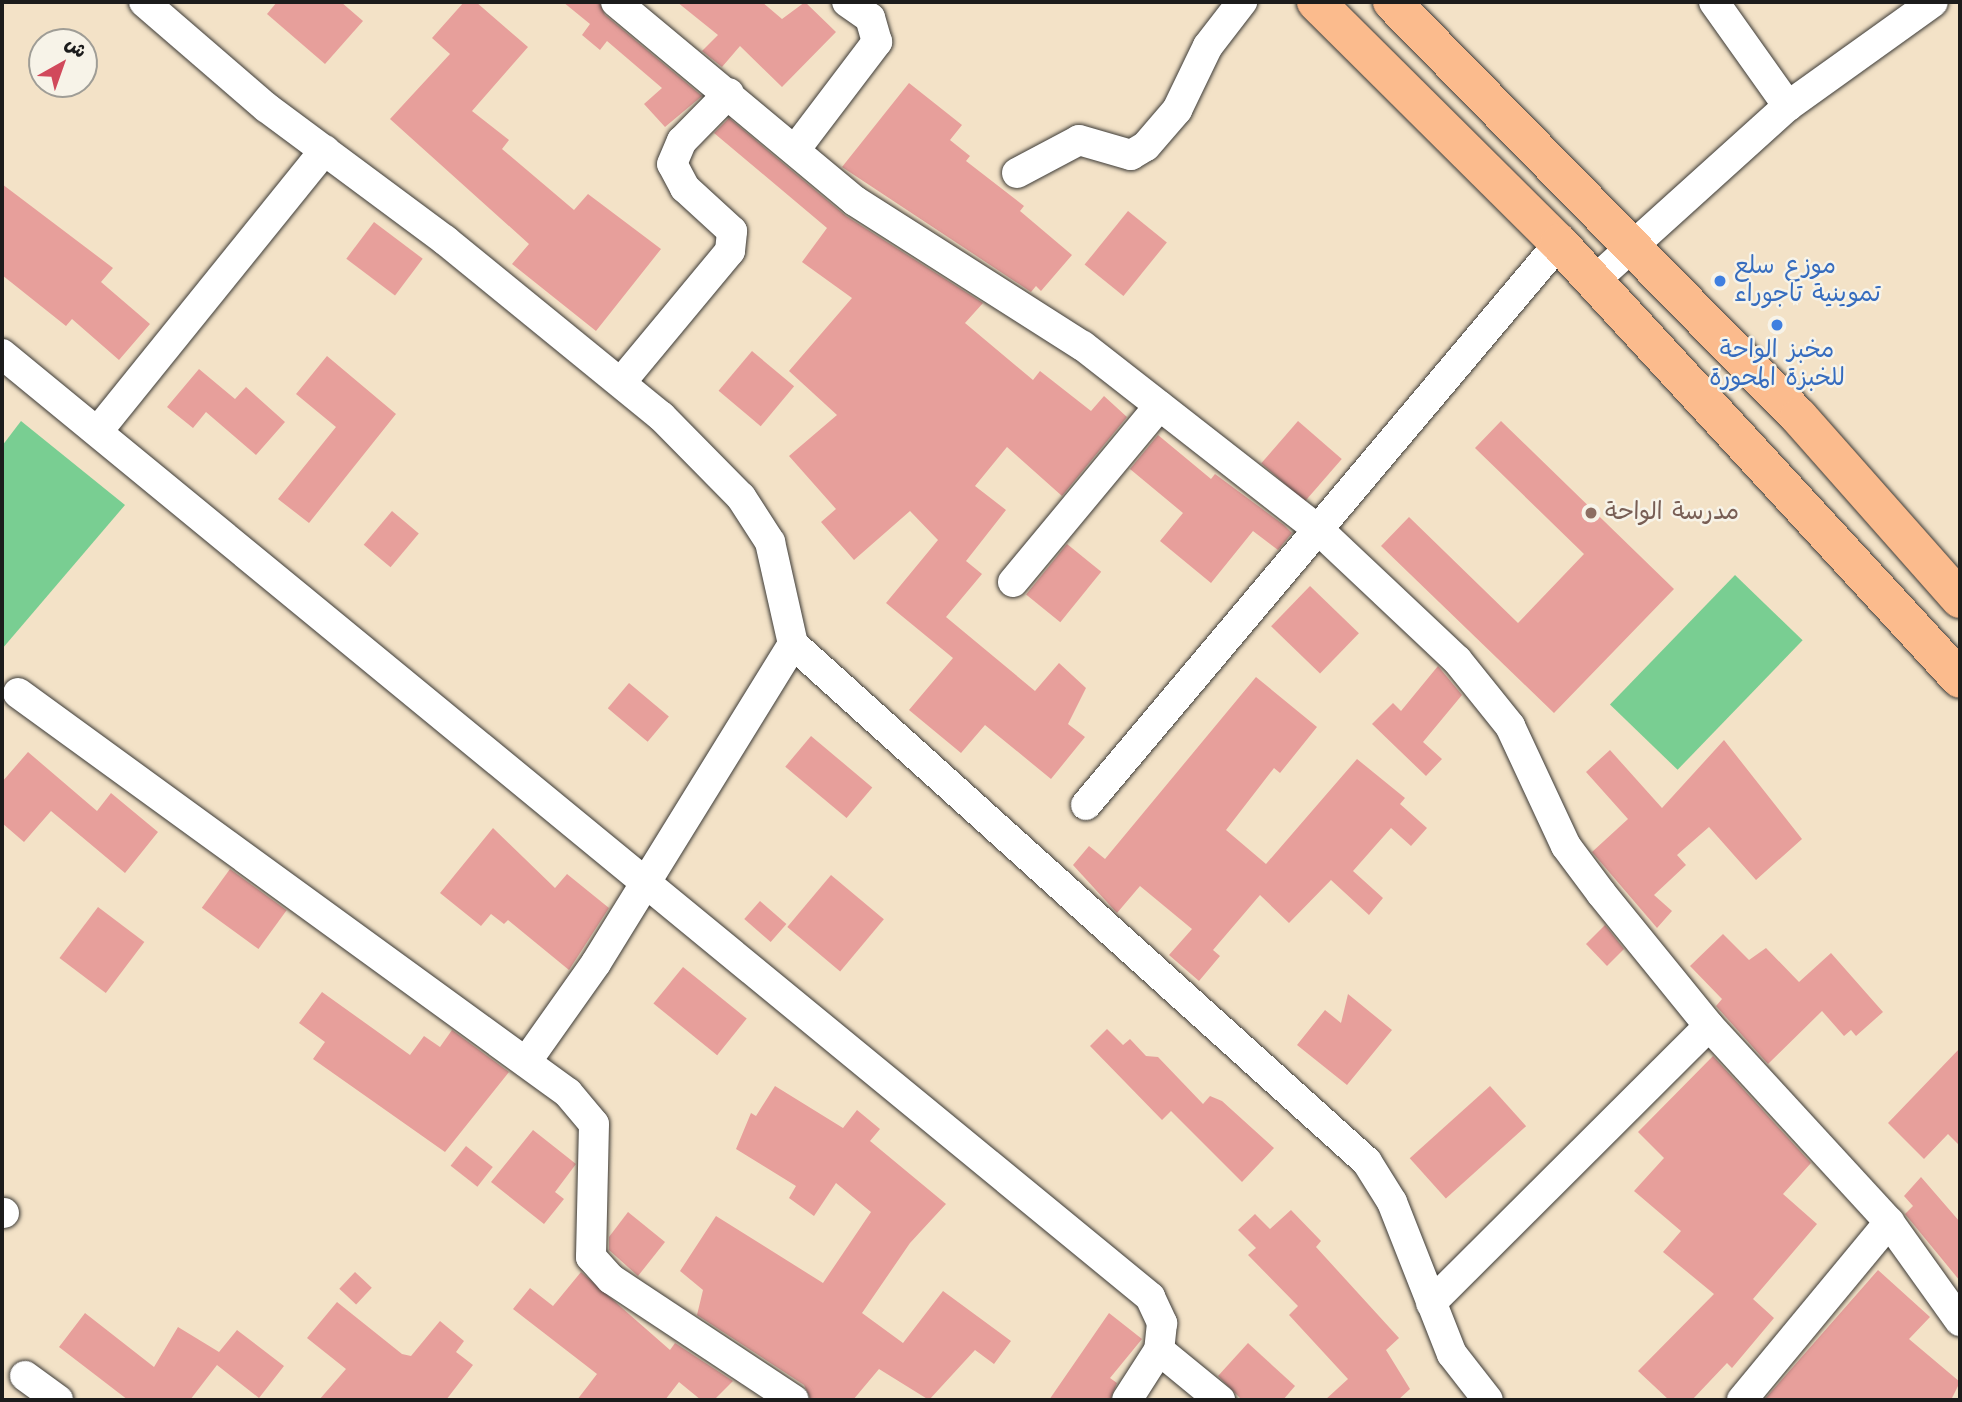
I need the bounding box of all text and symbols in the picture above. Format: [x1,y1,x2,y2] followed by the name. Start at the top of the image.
[28,28,98,98] north arrow
[59,31,92,65] text: ش
[1734,253,1881,309] place label: موزع سلع تموينية تاجوراء
[1712,273,1728,289] marker: موزع سلع تموينية تاجوراء
[1769,317,1785,333] marker: مخبز الواحة للخبزة المحورة
[1709,337,1845,393] place label: مخبز الواحة للخبزة المحورة
[1605,499,1739,527] place label: مدرسة الواحة
[1583,505,1599,521] marker: مدرسة الواحة

